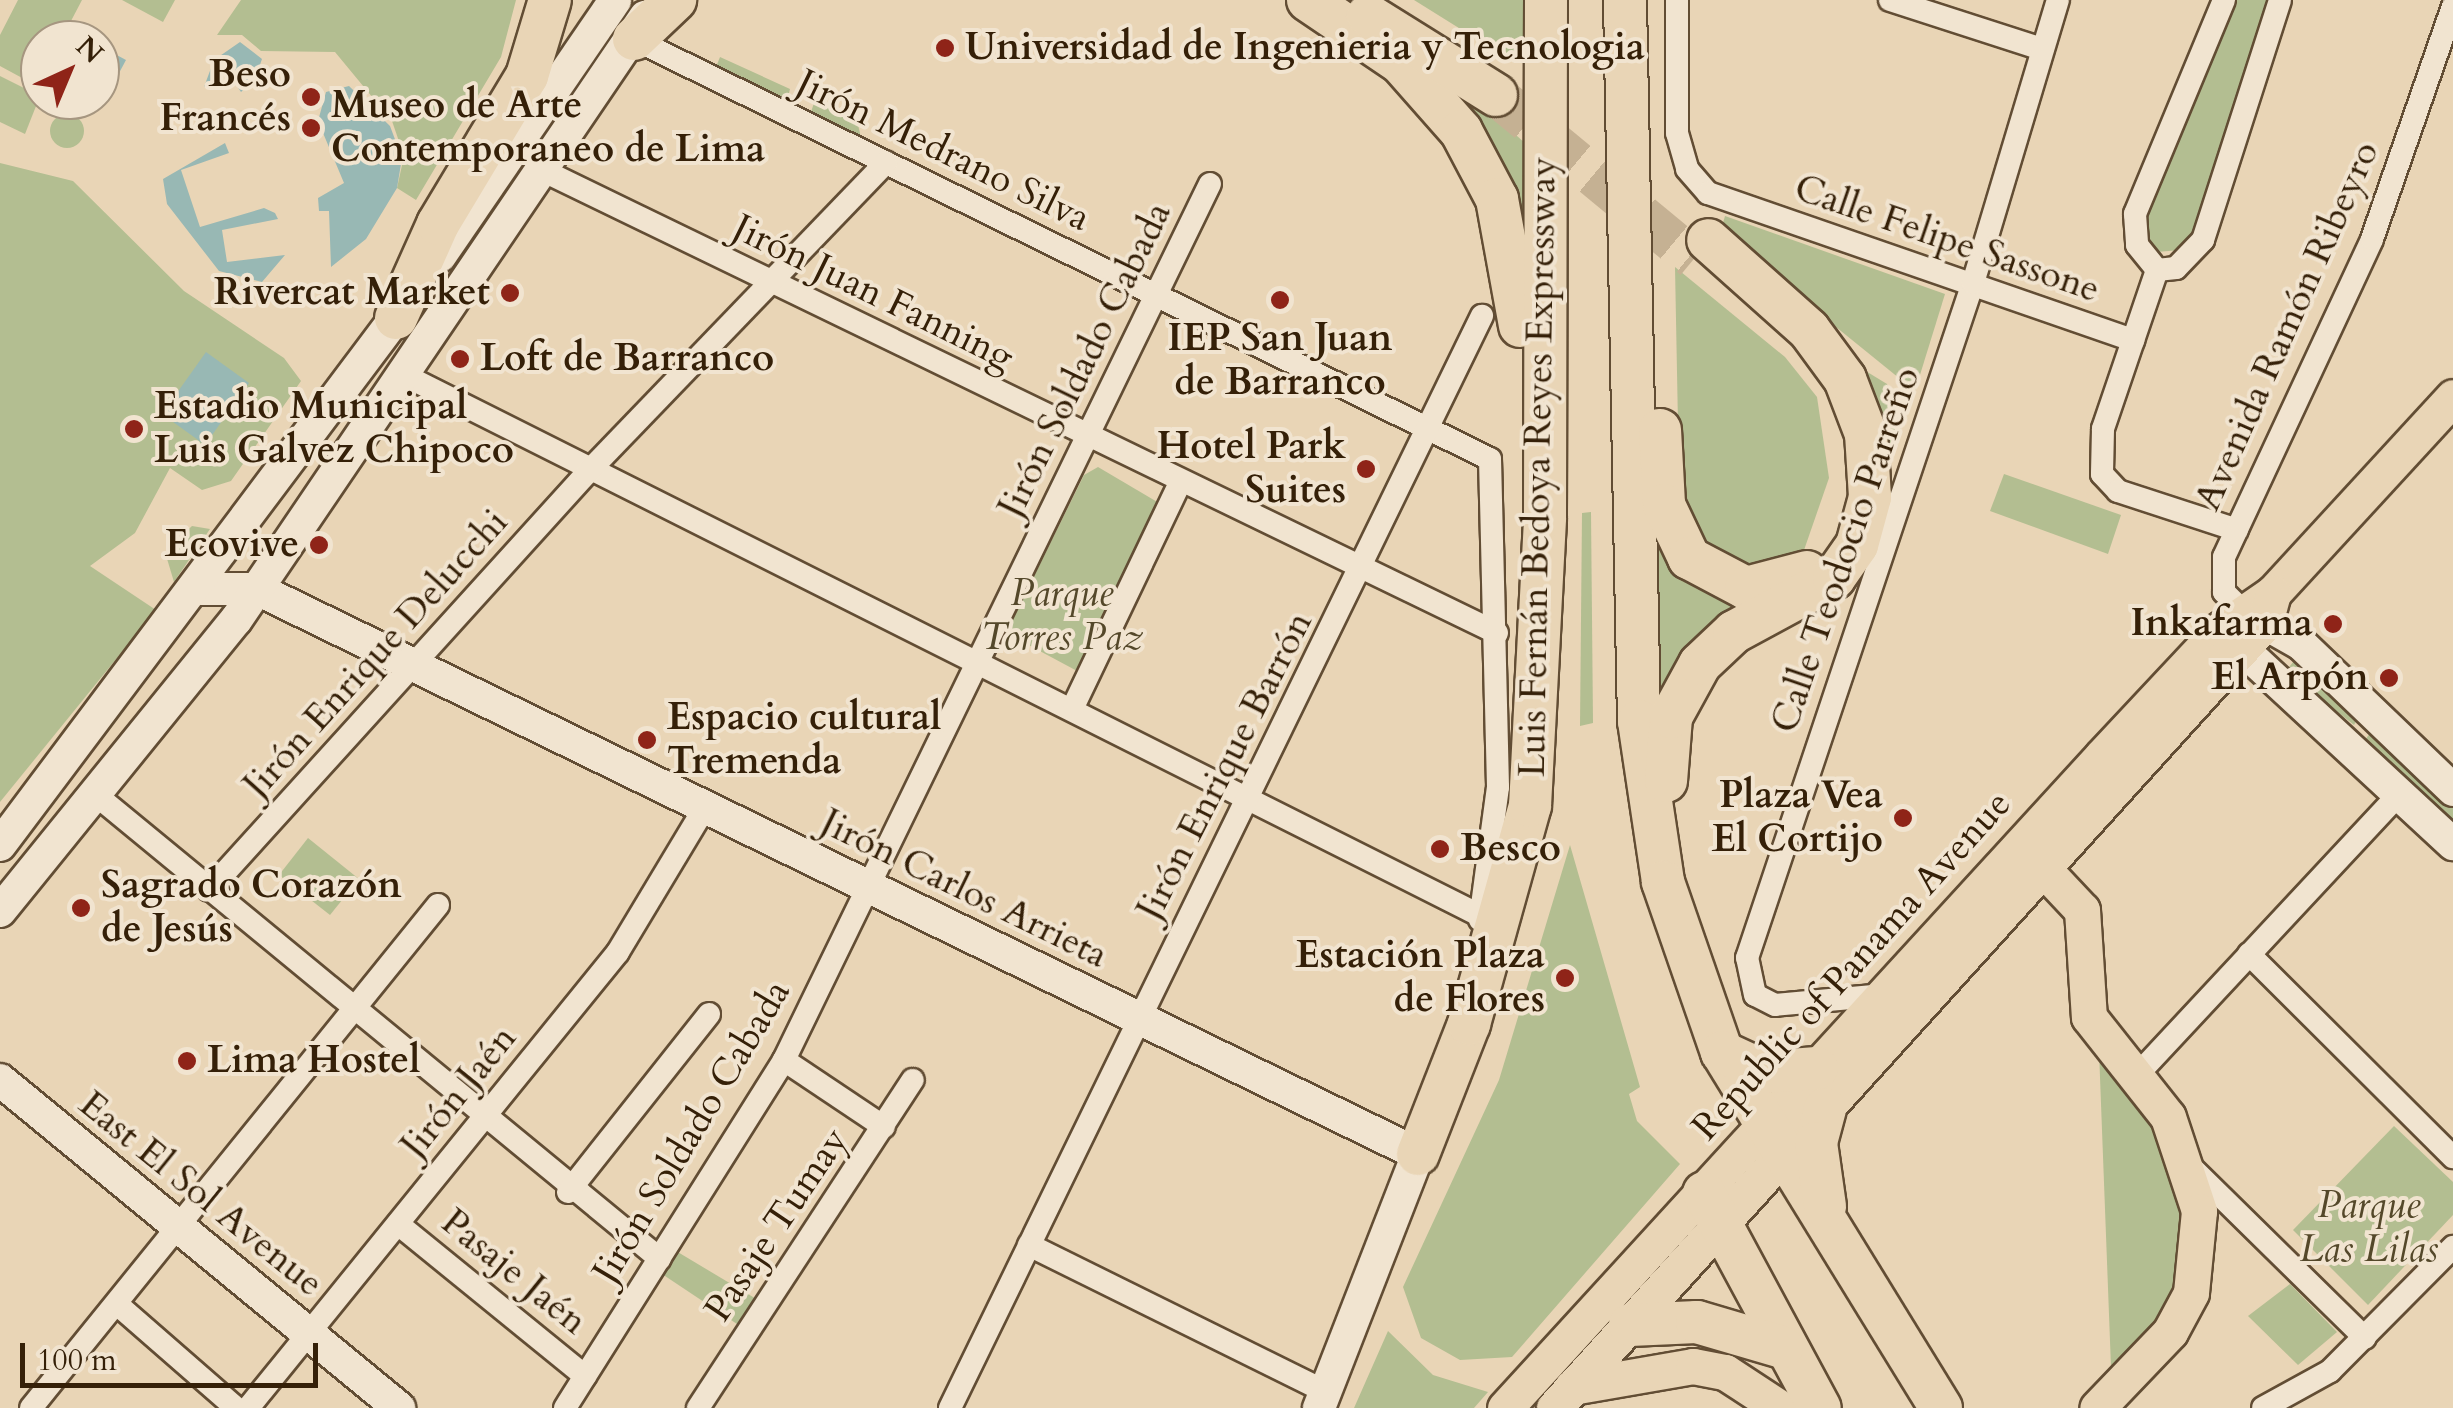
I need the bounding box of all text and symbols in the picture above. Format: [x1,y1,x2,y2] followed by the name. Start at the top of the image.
[20,20,120,120] north arrow
[965,25,1645,71] place label: Universidad de Ingenieria y Tecnologia
[68,28,111,72] text: N
[934,37,956,59] marker: Universidad de Ingenieria y Tecnologia
[159,52,291,142] place label: Beso Francés
[789,60,1097,242] street label: Jirón Medrano Silva
[331,83,765,172] place label: Museo de Arte Contemporaneo de Lima
[300,86,322,108] marker: Beso Francés
[300,117,322,139] marker: Museo de Arte Contemporaneo de Lima
[2185,134,2389,518] street label: Avenida Ramón Ribeyro
[1510,156,1566,778] street label: Luis Fernán Bedoya Reyes Expressway
[1789,165,2105,313] street label: Calle Felipe Sassone
[989,195,1181,525] street label: Jirón Soldado Cabada
[725,205,1021,381] street label: Jirón Juan Fanning
[214,270,490,316] place label: Rivercat Market
[499,282,521,304] marker: Rivercat Market
[1269,289,1291,311] marker: IEP San Juan de Barranco
[1168,316,1392,406] place label: IEP San Juan de Barranco
[480,336,774,382] place label: Loft de Barranco
[449,348,471,370] marker: Loft de Barranco
[1762,361,1930,739] street label: Calle Teodocio Parreño
[154,384,514,474] place label: Estadio Municipal Luis Galvez Chipoco
[123,418,145,440] marker: Estadio Municipal Luis Galvez Chipoco
[1157,424,1346,514] place label: Hotel Park Suites
[1355,458,1377,480] marker: Hotel Park Suites
[234,500,518,808] street label: Jirón Enrique Delucchi
[165,522,299,568] place label: Ecovive
[308,534,330,556] marker: Ecovive
[981,571,1143,660] park label: Parque Torres Paz
[2130,601,2313,647] place label: Inkafarma
[1127,604,1323,928] street label: Jirón Enrique Barrón
[2322,613,2344,635] marker: Inkafarma
[2211,655,2369,701] place label: El Arpón
[2378,667,2400,689] marker: El Arpón
[667,695,941,784] place label: Espacio cultural Tremenda
[636,729,658,751] marker: Espacio cultural Tremenda
[1712,773,1883,862] place label: Plaza Vea El Cortijo
[1683,782,2021,1150] street label: Republic of Panama Avenue
[813,800,1115,978] street label: Jirón Carlos Arrieta
[1892,807,1914,829] marker: Plaza Vea El Cortijo
[1460,826,1561,872] place label: Besco
[1429,838,1451,860] marker: Besco
[101,863,402,952] place label: Sagrado Corazón de Jesús
[70,897,92,919] marker: Sagrado Corazón de Jesús
[1296,933,1545,1022] place label: Estación Plaza de Flores
[1554,967,1576,989] marker: Estación Plaza de Flores
[583,972,801,1292] street label: Jirón Soldado Cabada
[392,1016,526,1168] street label: Jirón Jaén
[207,1038,420,1084] place label: Lima Hostel
[176,1050,198,1072] marker: Lima Hostel
[70,1082,332,1306] street label: East El Sol Avenue
[696,1120,858,1330] street label: Pasaje Tumay
[2300,1183,2438,1272] park label: Parque Las Lilas
[432,1199,596,1345] street label: Pasaje Jaén
[25,1323,322,1385] scale bar
[37,1340,117,1381] text: 100 m

